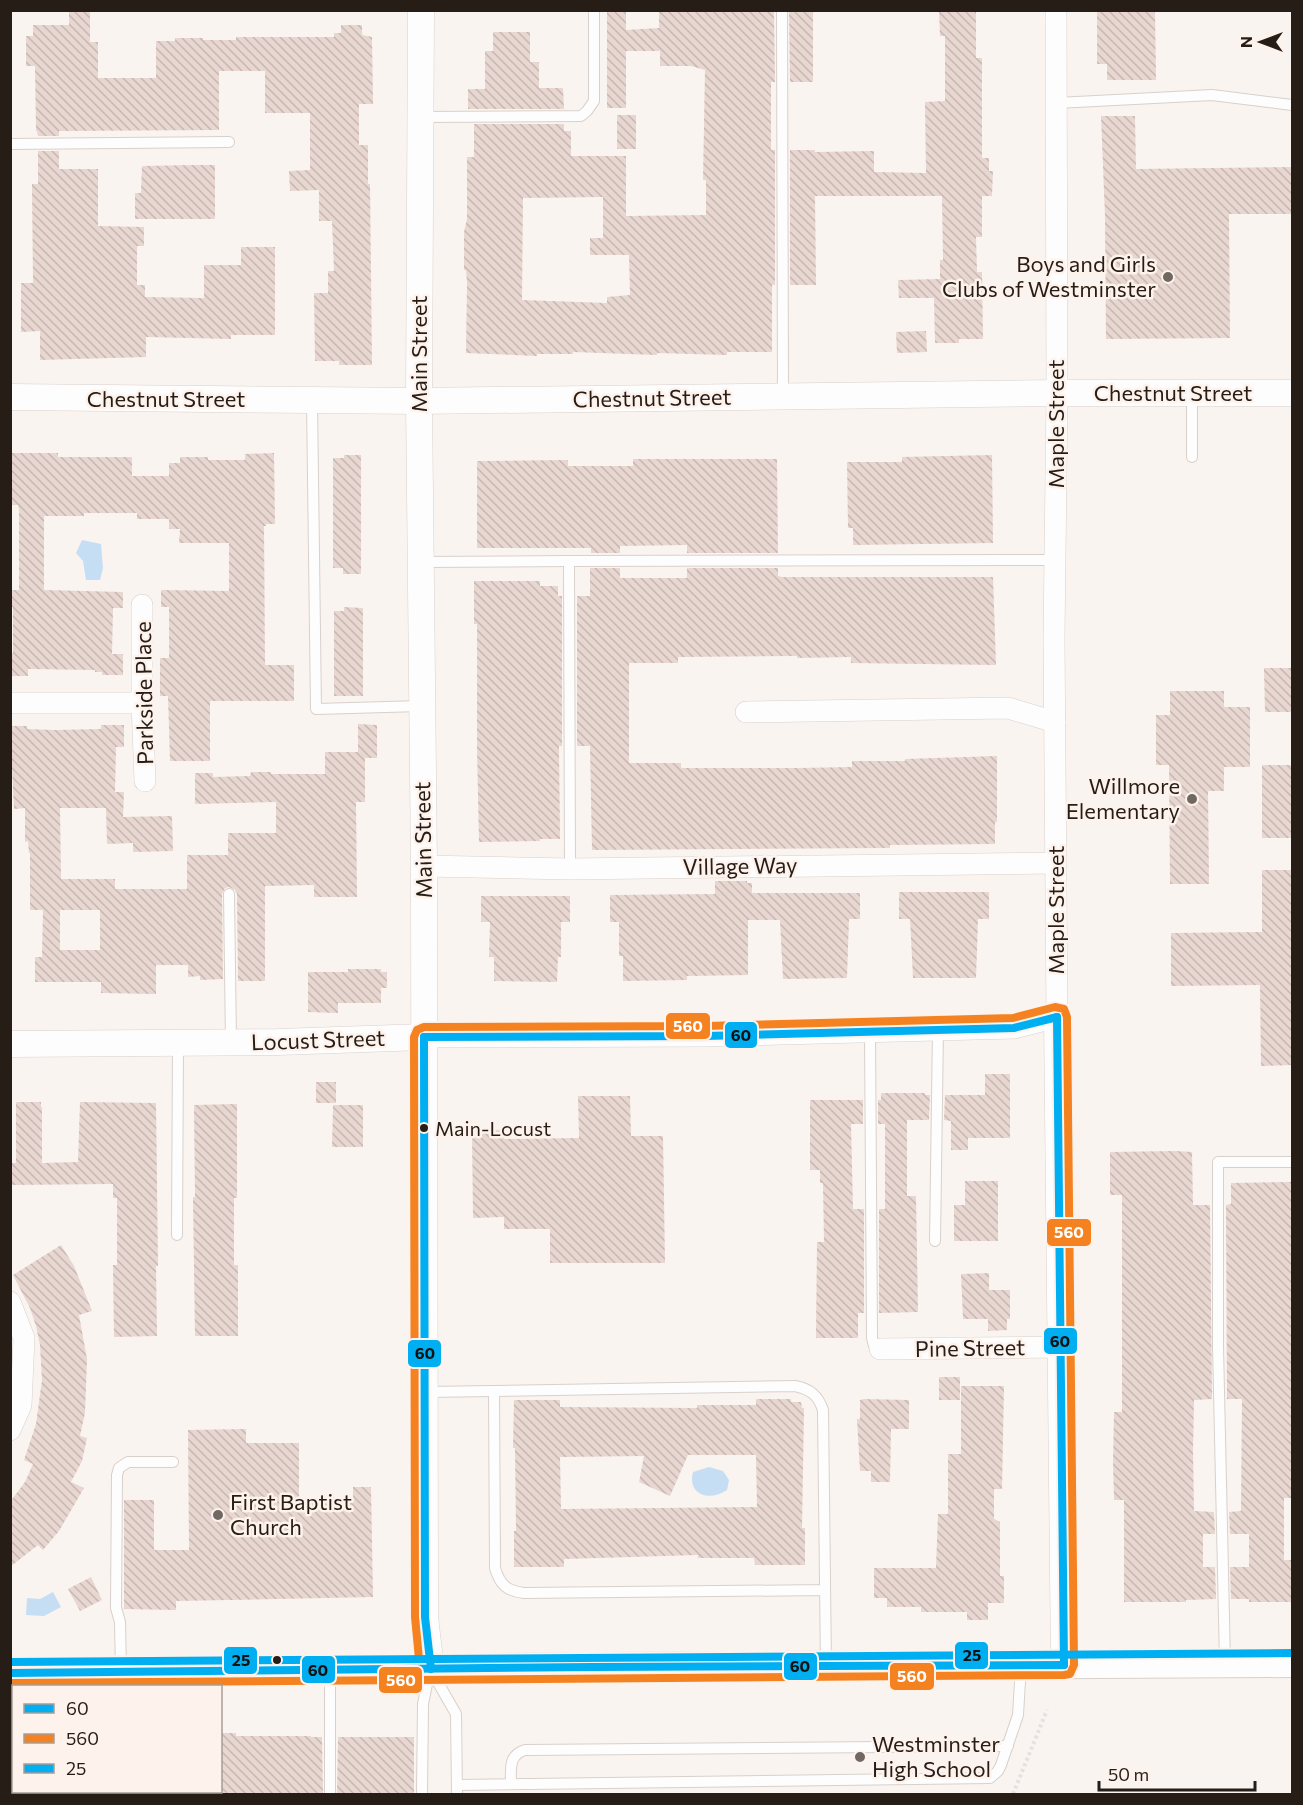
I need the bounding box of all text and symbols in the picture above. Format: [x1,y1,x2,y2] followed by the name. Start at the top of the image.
[1231,12,1291,72] north arrow
[1236,36,1255,48] text: N
[942,250,1156,302] place label: Boys and Girls Clubs of Westminster
[1161,270,1175,284] marker: Boys and Girls Clubs of Westminster
[405,295,432,413] street label: Main Street
[1042,360,1069,488] street label: Maple Street
[1094,379,1252,406] street label: Chestnut Street
[572,383,731,412] street label: Chestnut Street
[87,385,245,412] street label: Chestnut Street
[129,621,158,765] street label: Parkside Place
[1066,772,1180,824] place label: Willmore Elementary
[408,781,437,899] street label: Main Street
[1185,792,1199,806] marker: Willmore Elementary
[1042,846,1069,974] street label: Maple Street
[682,851,798,880] street label: Village Way
[665,1012,711,1040] line badge: 560
[673,1016,703,1035] text: 560
[724,1021,758,1049] line badge: 60
[250,1024,386,1055] street label: Locust Street
[731,1025,751,1044] text: 60
[435,1116,551,1140] place label: Main-Locust
[418,1122,430,1134] marker: Main-Locust
[1046,1218,1092,1247] line badge: 560
[1054,1222,1084,1241] text: 560
[1043,1327,1078,1355] line badge: 60
[1050,1331,1070,1350] text: 60
[915,1333,1025,1362] street label: Pine Street
[407,1339,442,1368] line badge: 60
[415,1343,435,1362] text: 60
[230,1488,352,1540] place label: First Baptist Church
[211,1508,225,1522] marker: First Baptist Church
[954,1641,989,1670] line badge: 25
[963,1645,981,1664] text: 25
[223,1646,258,1675] line badge: 25
[232,1650,250,1669] text: 25
[783,1652,818,1681] line badge: 60
[271,1654,283,1666] unlabelled marker
[301,1655,336,1684] line badge: 60
[790,1656,810,1675] text: 60
[308,1660,328,1679] text: 60
[889,1662,935,1691] line badge: 560
[378,1666,423,1694] line badge: 560
[897,1666,927,1685] text: 560
[386,1670,416,1689] text: 560
[12,1685,222,1793] legend
[66,1697,89,1719] text: 60
[66,1727,99,1749] text: 560
[872,1730,1000,1782] place label: Westminster High School
[853,1750,867,1764] marker: Westminster High School
[1099,1754,1255,1792] scale bar
[66,1757,86,1779] text: 25
[1108,1763,1149,1785] text: 50 m

